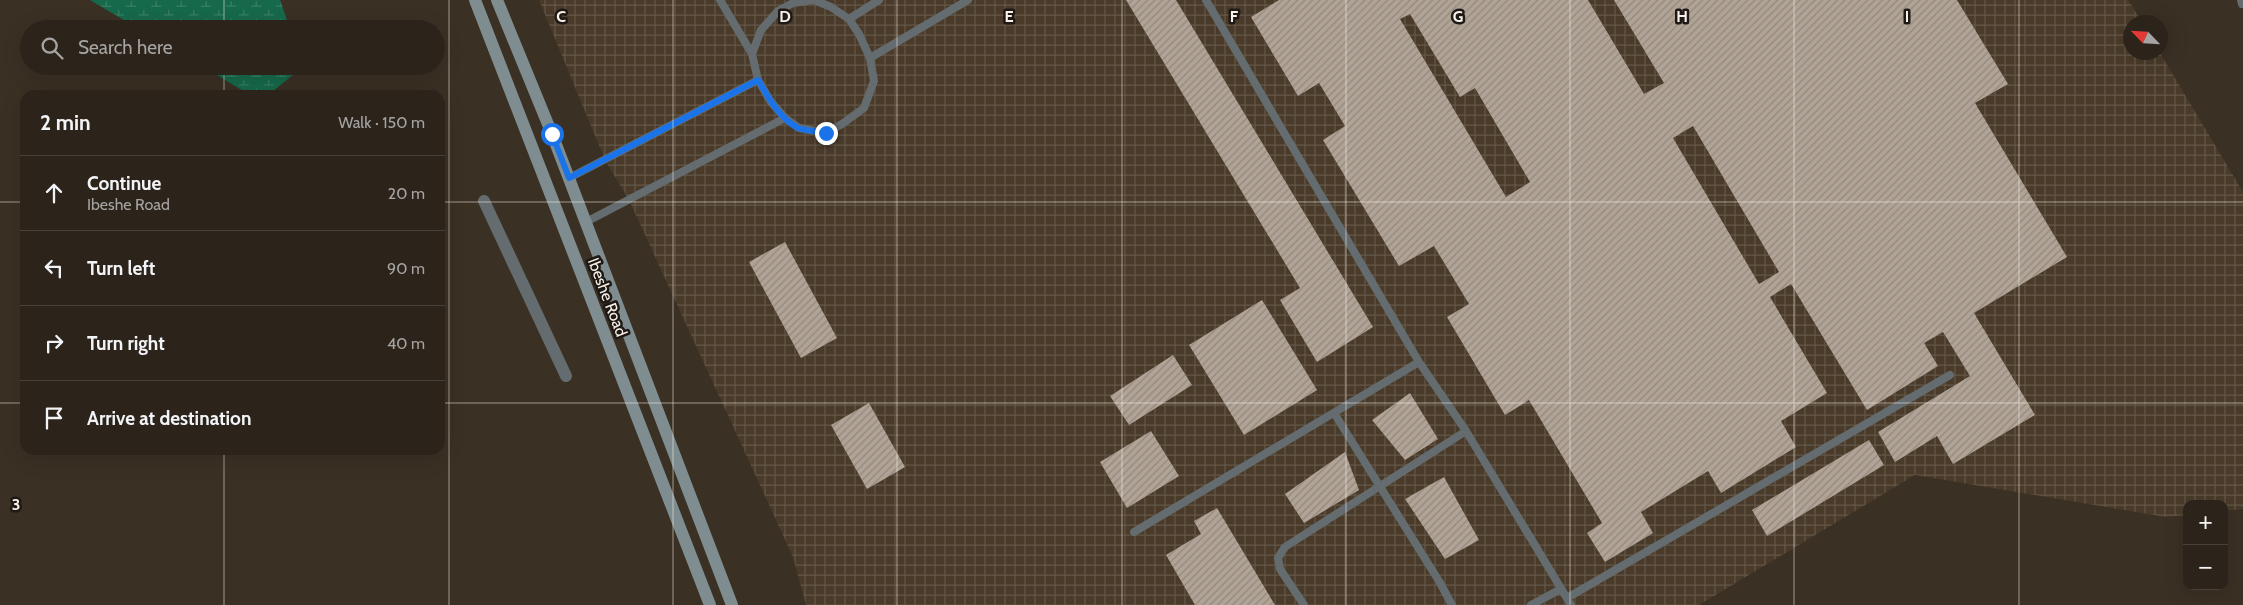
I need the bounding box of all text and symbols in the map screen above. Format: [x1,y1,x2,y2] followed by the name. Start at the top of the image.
[556,7,566,26] text: C
[779,7,791,26] text: D
[1004,7,1014,26] text: E
[1230,7,1239,26] text: F
[1453,7,1463,26] text: G
[1676,7,1688,26] text: H
[1905,7,1909,26] text: I
[2123,15,2168,60] north arrow
[20,20,445,75] search box
[38,34,66,62] icon: search
[78,36,172,59] text: Search here
[40,110,91,135] text: 2 min
[338,113,425,132] text: Walk · 150 m
[815,122,838,145] route end
[541,123,564,146] route start
[87,172,161,195] text: Continue
[40,179,68,207] icon: ahead
[388,184,425,203] text: 20 m
[87,195,170,214] text: Ibeshe Road
[40,254,68,282] icon: left
[584,255,631,339] street label: Ibeshe Road
[87,257,155,280] text: Turn left
[387,259,425,278] text: 90 m
[40,329,68,357] icon: right
[87,332,165,355] text: Turn right
[387,334,425,353] text: 40 m
[40,404,68,432] icon: arrive
[87,407,251,430] text: Arrive at destination
[12,495,20,514] text: 3
[2183,500,2228,590] map controls
[2183,500,2228,545] button: +
[2183,545,2228,590] button: −

